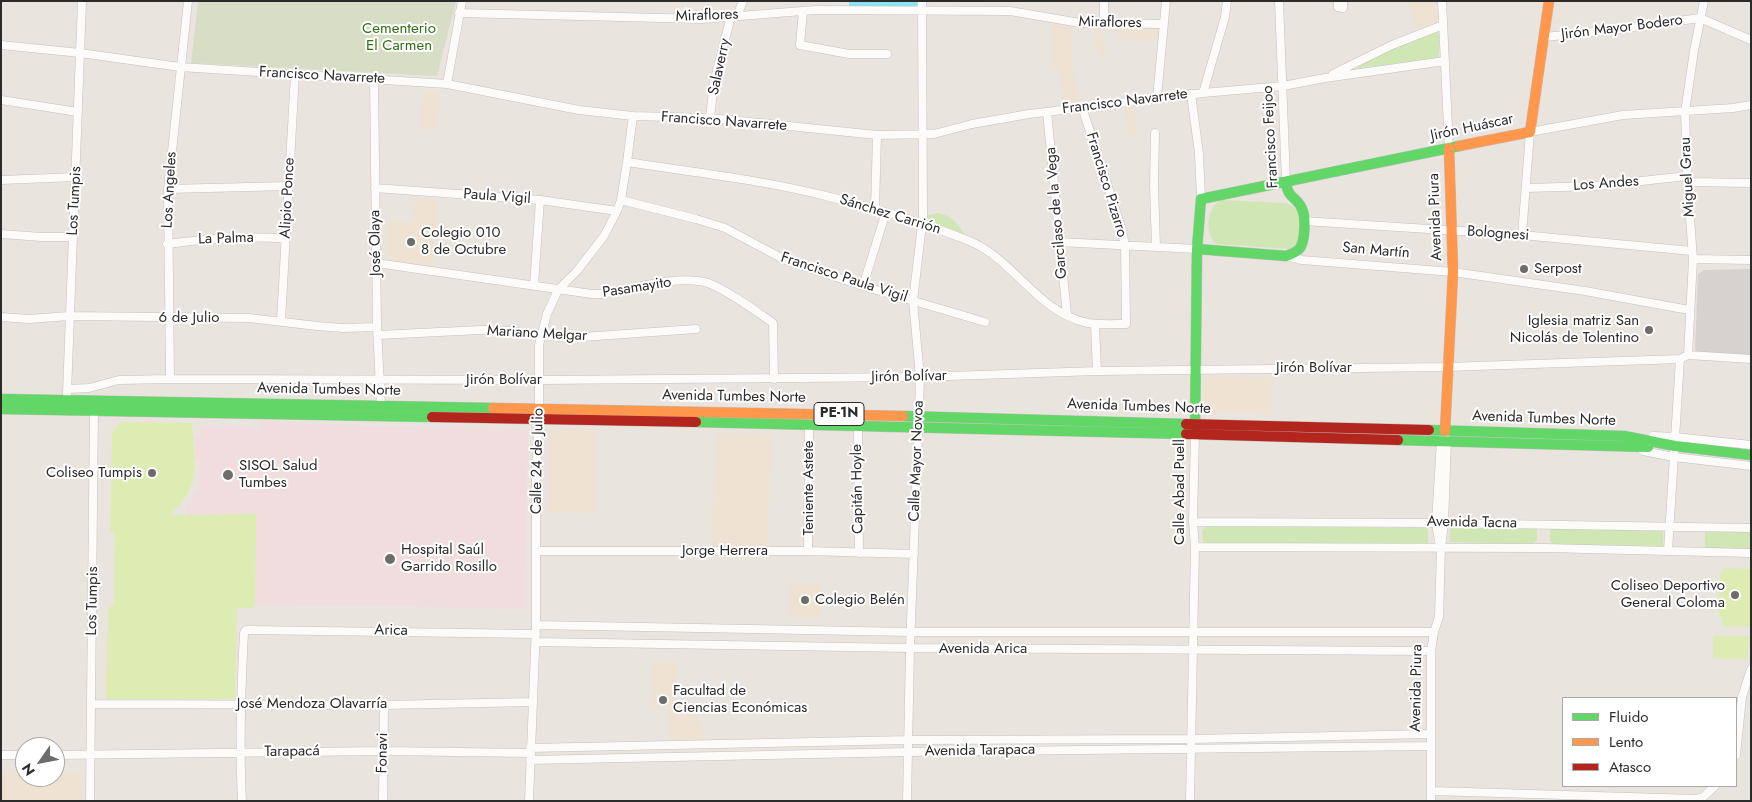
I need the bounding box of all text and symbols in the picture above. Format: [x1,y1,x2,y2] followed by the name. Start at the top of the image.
[675,6,739,26] street label: Miraflores
[1560,12,1684,44] street label: Jirón Mayor Bodero
[1078,13,1142,33] street label: Miraflores
[362,20,436,55] park label: Cementerio El Carmen
[705,37,735,97] street label: Salaverry
[259,64,385,88] street label: Francisco Navarrete
[1061,85,1189,119] street label: Francisco Navarrete
[1259,85,1283,189] street label: Francisco Feijoo
[660,109,788,135] street label: Francisco Navarrete
[1429,110,1515,146] street label: Jirón Huáscar
[1081,130,1131,240] street label: Francisco Pizarro
[1677,137,1699,217] street label: Miguel Grau
[1042,146,1072,280] street label: Garcilaso de la Vega
[159,151,181,229] street label: Los Angeles
[277,157,299,239] street label: Alipio Ponce
[64,166,86,236] street label: Los Tumpis
[1425,173,1447,261] street label: Avenida Piura
[1573,173,1639,195] street label: Los Andes
[463,186,531,208] street label: Paula Vigil
[837,191,943,239] street label: Sánchez Carrión
[366,210,386,276] street label: José Olaya
[1466,223,1530,245] street label: Bolognesi
[421,224,506,259] place label: Colegio 010 8 de Octubre
[198,229,254,249] street label: La Palma
[405,236,417,248] marker: Colegio 010 8 de Octubre
[1341,239,1411,263] street label: San Martín
[778,249,910,307] street label: Francisco Paula Vigil
[1534,260,1581,278] place label: Serpost
[1518,263,1530,275] marker: Serpost
[601,274,673,302] street label: Pasamayito
[159,309,219,327] street label: 6 de Julio
[1510,312,1639,347] place label: Iglesia matriz San Nicolás de Tolentino
[486,322,588,346] street label: Mariano Melgar
[1643,324,1655,336] marker: Iglesia matriz San Nicolás de Tolentino
[1276,359,1352,377] street label: Jirón Bolívar
[871,367,947,387] street label: Jirón Bolívar
[466,371,542,389] street label: Jirón Bolívar
[257,380,401,400] street label: Avenida Tumbes Norte
[662,387,806,407] street label: Avenida Tumbes Norte
[1067,395,1211,419] street label: Avenida Tumbes Norte
[906,400,928,522] street label: Calle Mayor Novoa
[814,402,864,426] road number: PE-1N
[1472,407,1616,431] street label: Avenida Tumbes Norte
[528,408,548,514] street label: Calle 24 de Julio
[1171,439,1189,545] street label: Calle Abad Puell
[800,441,818,535] street label: Teniente Astete
[848,444,868,534] street label: Capitán Hoyle
[239,457,318,492] place label: SISOL Salud Tumbes
[46,464,142,482] place label: Coliseo Tumpis
[146,467,158,479] marker: Coliseo Tumpis
[221,468,235,482] marker: SISOL Salud Tumbes
[1427,513,1517,533] street label: Avenida Tacna
[401,541,497,576] place label: Hospital Saúl Garrido Rosillo
[682,542,768,560] street label: Jorge Herrera
[383,552,397,566] marker: Hospital Saúl Garrido Rosillo
[83,566,103,636] street label: Los Tumpis
[1611,577,1725,612] place label: Coliseo Deportivo General Coloma
[1729,589,1741,601] marker: Coliseo Deportivo General Coloma
[815,591,905,609] place label: Colegio Belén
[799,594,811,606] marker: Colegio Belén
[374,622,408,640] street label: Arica
[939,640,1027,658] street label: Avenida Arica
[1407,644,1427,732] street label: Avenida Piura
[673,682,807,717] place label: Facultad de Ciencias Económicas
[657,694,669,706] marker: Facultad de Ciencias Económicas
[237,695,387,713] street label: José Mendoza Olavarría
[1562,697,1737,787] legend
[1609,706,1648,728] text: Fluido
[1609,731,1643,753] text: Lento
[374,732,392,774] street label: Fonavi
[15,737,65,787] north arrow
[925,741,1035,761] street label: Avenida Tarapaca
[264,743,320,761] street label: Tarapacá
[1609,756,1651,778] text: Atasco
[17,760,40,780] text: N

